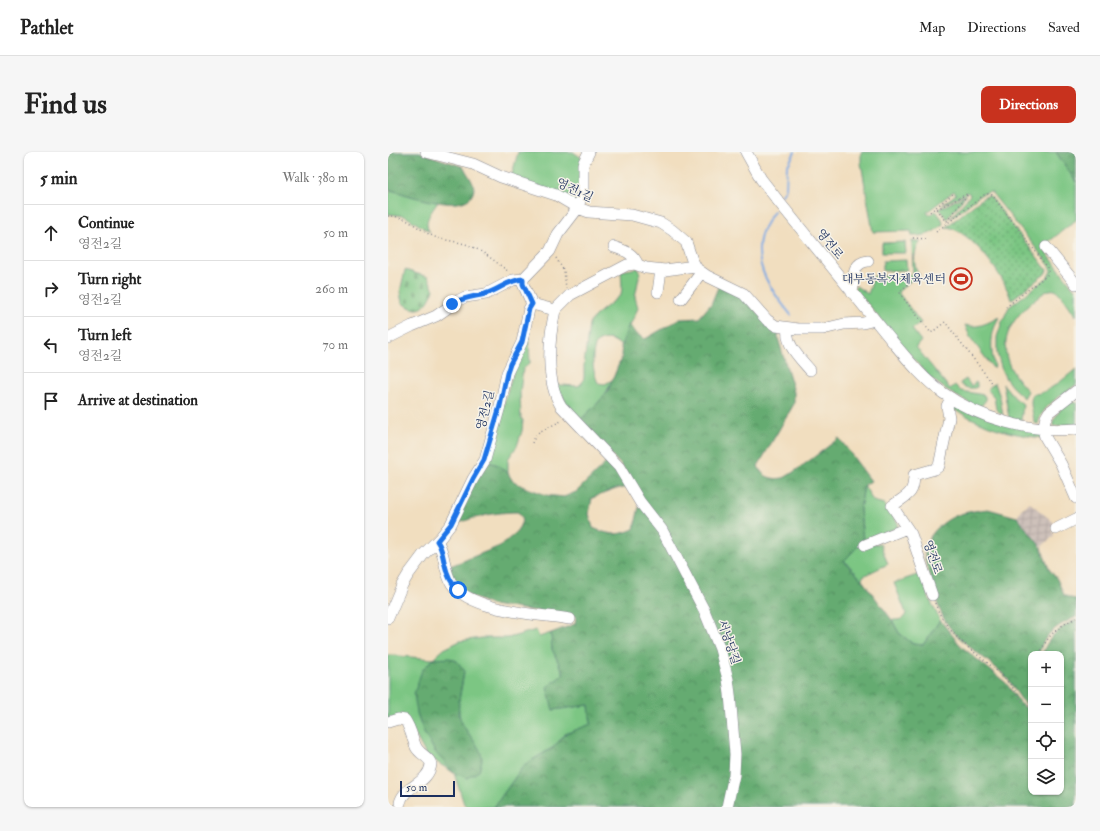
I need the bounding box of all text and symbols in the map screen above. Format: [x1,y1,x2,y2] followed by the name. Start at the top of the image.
[20,16,74,40] text: Pathlet
[919,19,945,36] text: Map
[967,19,1026,36] text: Directions
[1048,19,1080,36] text: Saved
[981,86,1076,123] button: Directions
[24,87,107,122] text: Find us
[40,168,78,189] text: 5 min
[282,170,348,186] text: Walk · 380 m
[554,175,596,206] street label: 영전1길
[78,214,134,233] text: Continue
[40,222,62,244] icon: ahead
[323,225,348,241] text: 50 m
[813,226,847,263] street label: 영전로
[78,236,122,252] text: 영전2길
[948,266,974,292] sports icon: 대부동복지체육센터
[78,270,141,289] text: Turn right
[842,272,946,287] place label: 대부동복지체육센터
[40,278,62,300] icon: right
[315,281,348,297] text: 260 m
[78,292,122,308] text: 영전2길
[443,295,461,313] route end
[78,326,132,345] text: Turn left
[40,334,62,356] icon: left
[323,337,348,353] text: 70 m
[78,348,122,364] text: 영전2길
[473,388,498,432] street label: 영전2길
[40,390,62,412] icon: arrive
[78,391,198,410] text: Arrive at destination
[920,538,945,576] street label: 영전로
[449,581,467,599] route start
[714,618,743,667] street label: 서낭당길
[1028,651,1064,795] map controls
[1028,651,1064,687] button: +
[1028,687,1064,723] button: −
[1028,723,1064,759] button: locate
[1028,759,1064,795] button: layers
[400,779,455,798] scale bar
[406,781,427,794] text: 50 m

